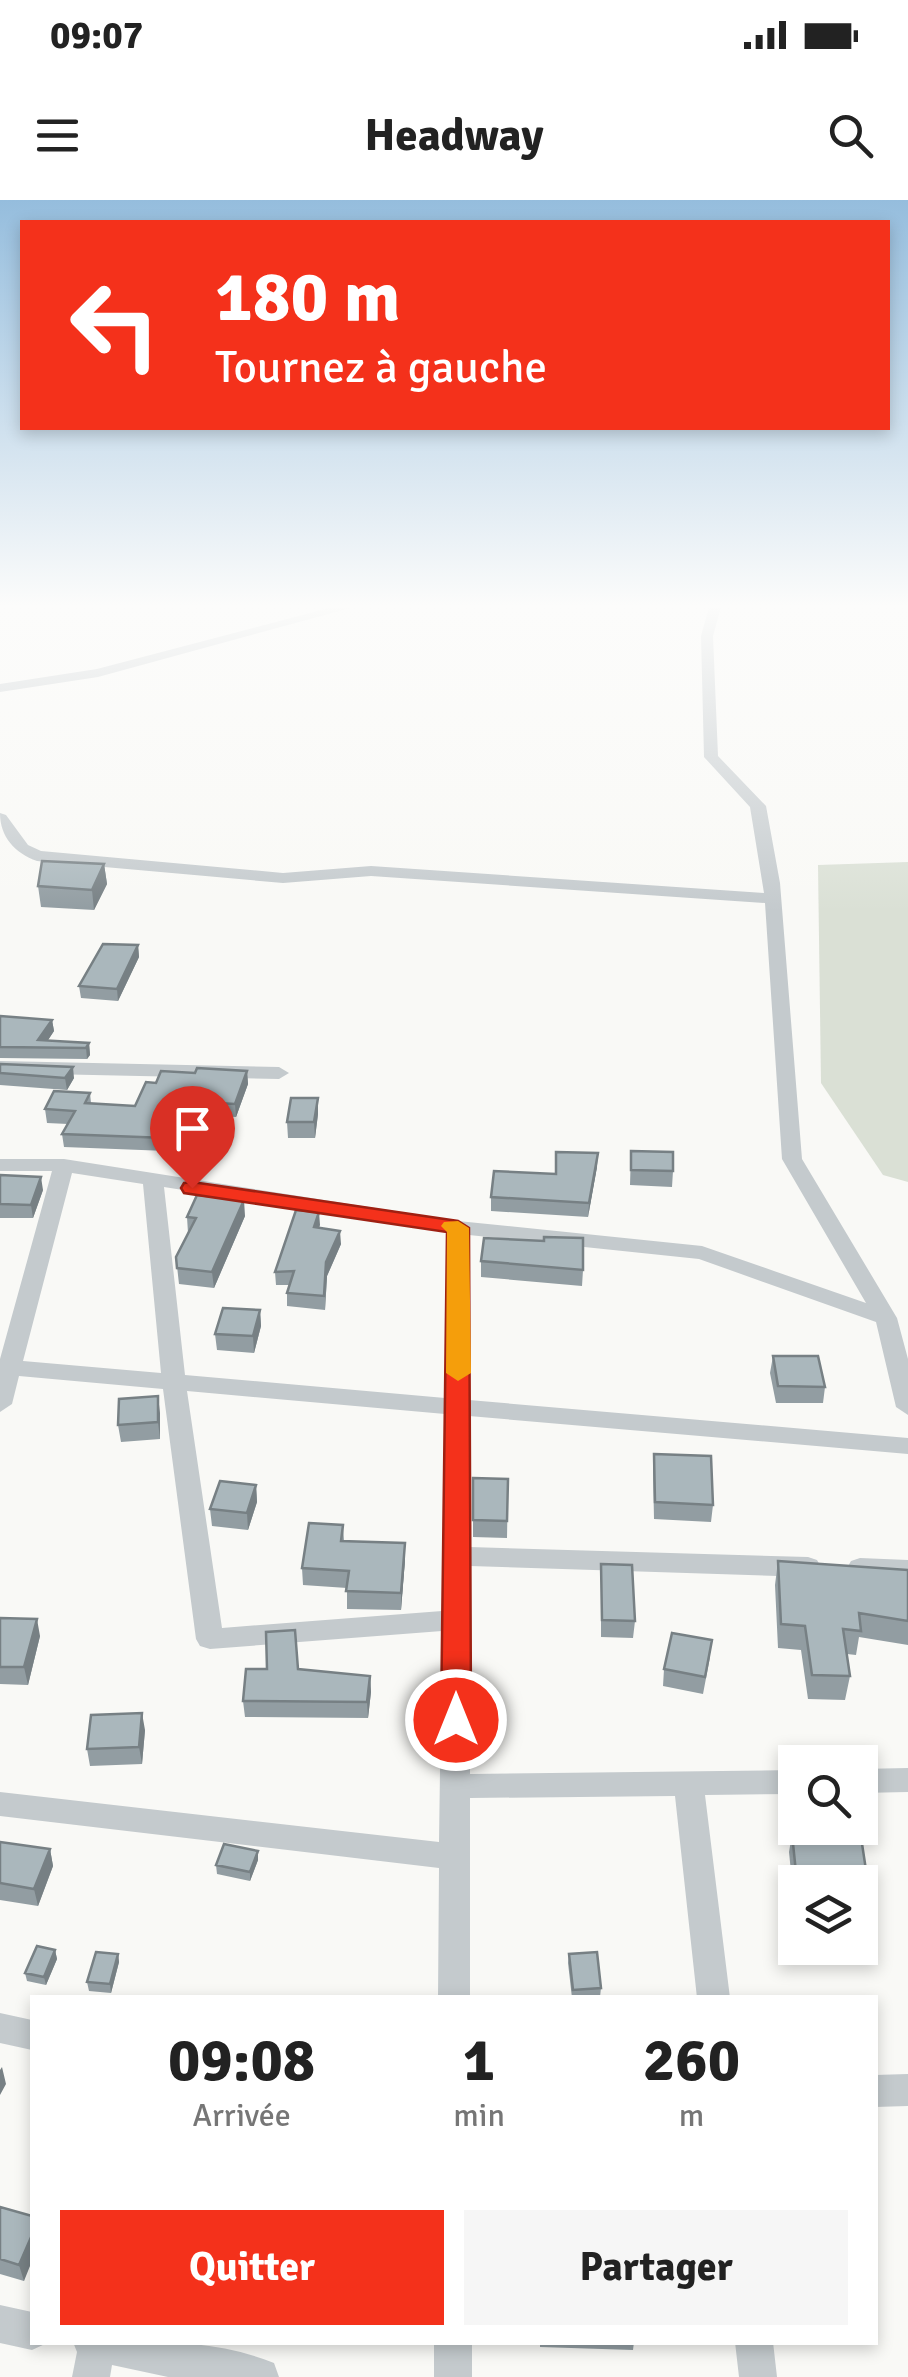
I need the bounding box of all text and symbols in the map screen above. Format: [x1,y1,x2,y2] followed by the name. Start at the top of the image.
[50,12,143,59] text: 09:07
[30,108,85,163] icon: menu
[364,108,544,163] text: Headway
[823,108,878,163] icon: search
[215,254,400,340] text: 180 m
[50,260,180,390] icon: left
[215,340,547,395] text: Tournez à gauche
[150,1086,235,1189] pin
[165,1101,220,1156] icon: arrive
[404,1668,508,1772] position arrow
[778,1745,878,1965] map controls
[778,1745,878,1845] button: search
[778,1865,878,1965] button: layers
[168,2024,315,2098] text: 09:08
[463,2024,495,2098] text: 1
[643,2024,740,2098] text: 260
[193,2096,291,2135] text: Arrivée
[453,2096,505,2135] text: min
[679,2096,704,2135] text: m
[60,2210,444,2325] button: Quitter
[464,2210,848,2325] button: Partager

